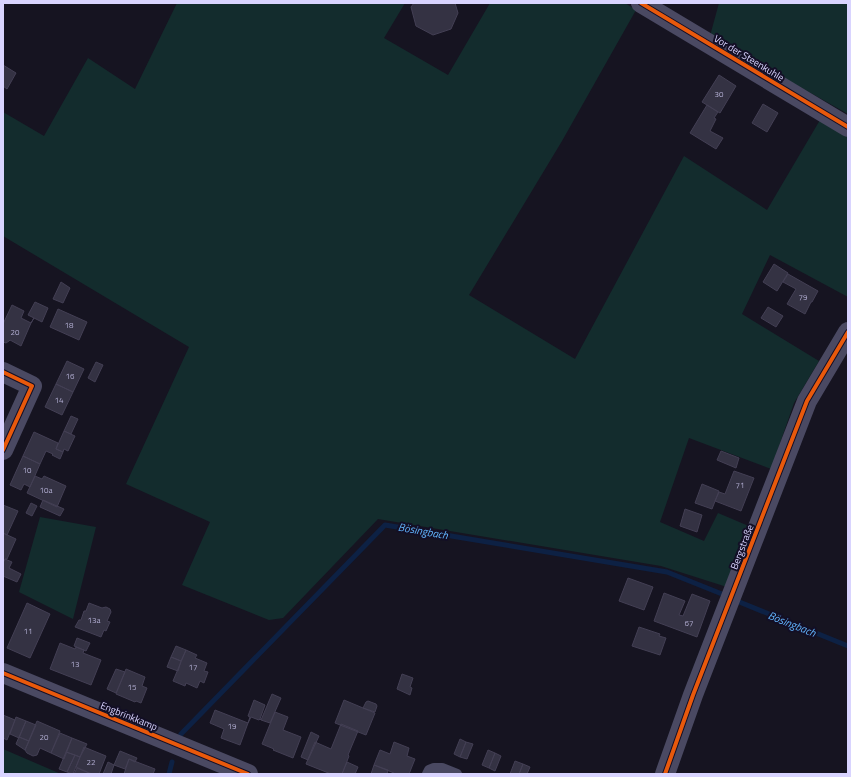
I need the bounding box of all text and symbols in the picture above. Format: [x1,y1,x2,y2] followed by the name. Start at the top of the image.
[711,31,787,85] street label: Vor der Steenkuhle
[715,88,724,100] house number: 30
[799,291,808,303] house number: 79
[65,319,74,331] house number: 18
[11,326,20,338] house number: 20
[66,370,75,382] house number: 16
[55,394,64,406] house number: 14
[23,464,32,476] house number: 10
[736,479,744,491] house number: 71
[40,484,52,496] house number: 10a
[397,519,450,543] water label: Bösingbach
[727,522,757,572] street label: Bergstraße
[766,607,819,641] water label: Bösingbach
[88,614,100,626] house number: 13a
[685,617,693,629] house number: 67
[24,625,32,637] house number: 11
[71,658,79,670] house number: 13
[189,661,197,673] house number: 17
[128,681,137,693] house number: 15
[98,698,160,734] street label: Engbrinkkamp
[228,720,237,732] house number: 19
[40,731,49,743] house number: 20
[87,756,95,768] house number: 22

